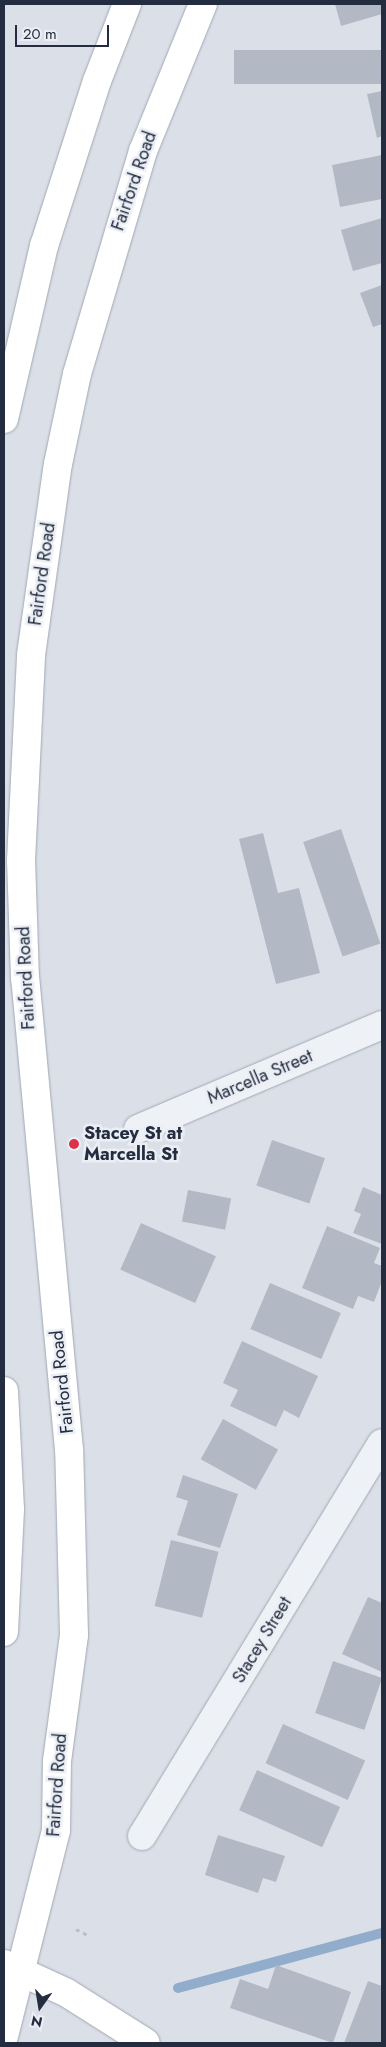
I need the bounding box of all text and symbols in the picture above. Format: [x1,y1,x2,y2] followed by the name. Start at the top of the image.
[18,15,111,47] scale bar
[23,23,57,45] text: 20 m
[107,129,161,233] street label: Fairford Road
[24,521,60,627] street label: Fairford Road
[13,926,39,1030] street label: Fairford Road
[204,1045,316,1109] street label: Marcella Street
[84,1123,182,1166] place label: Stacey St at Marcella St
[68,1138,80,1150] marker: Stacey St at Marcella St
[46,1329,78,1435] street label: Fairford Road
[228,1593,296,1687] street label: Stacey Street
[43,1733,71,1837] street label: Fairford Road
[15,1982,65,2032] north arrow
[29,2011,44,2033] text: N

